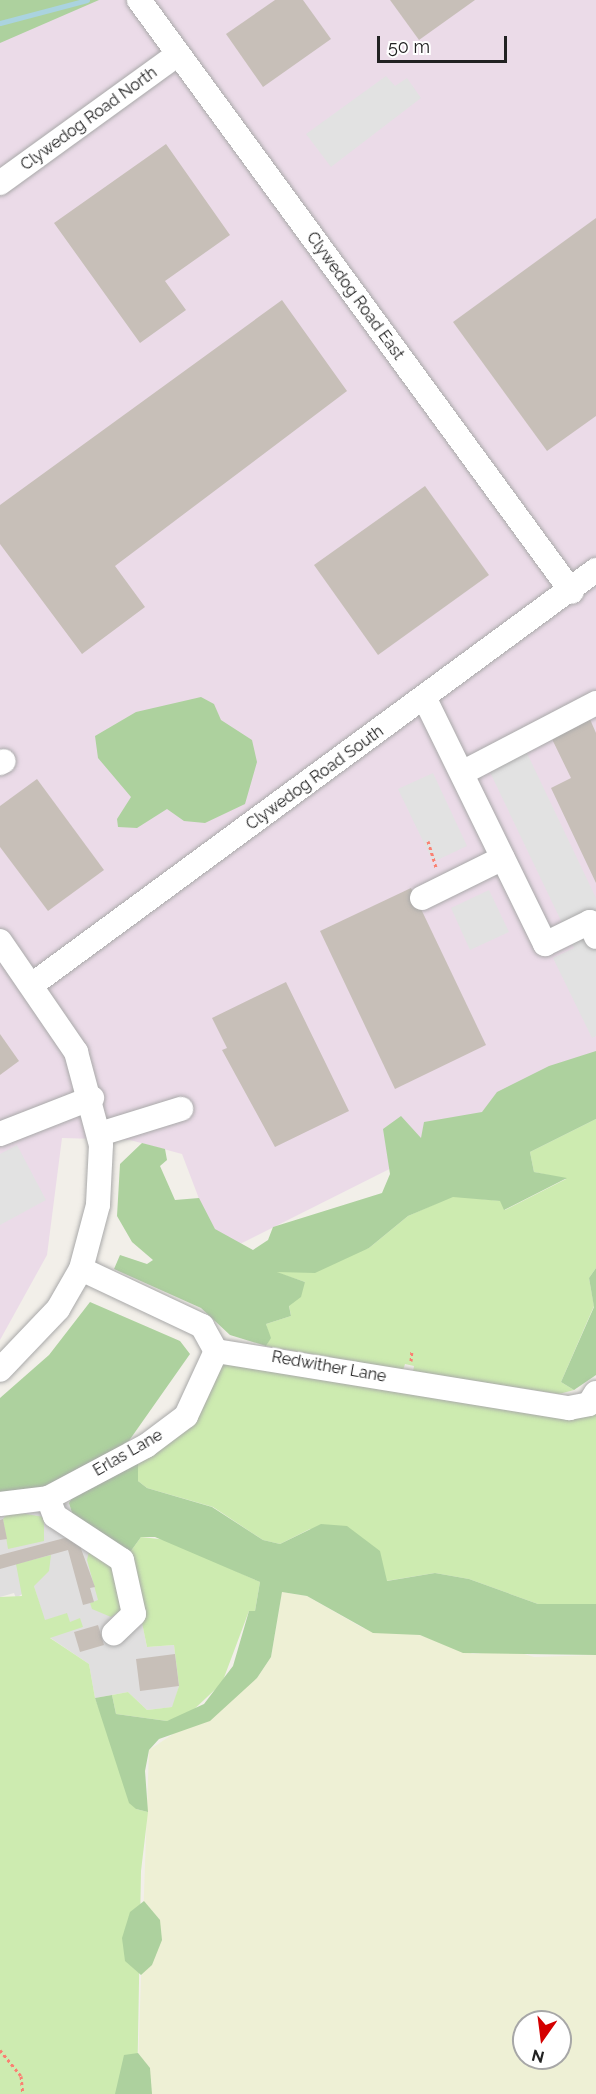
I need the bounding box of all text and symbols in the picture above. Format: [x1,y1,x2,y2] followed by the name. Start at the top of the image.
[380,24,510,62] scale bar
[388,36,430,57] text: 50 m
[17,63,161,175] street label: Clywedog Road North
[302,228,408,364] street label: Clywedog Road East
[243,722,387,834] street label: Clywedog Road South
[270,1347,388,1387] street label: Redwither Lane
[90,1425,166,1481] street label: Erlas Lane
[512,2010,572,2070] north arrow
[530,2045,546,2067] text: N

